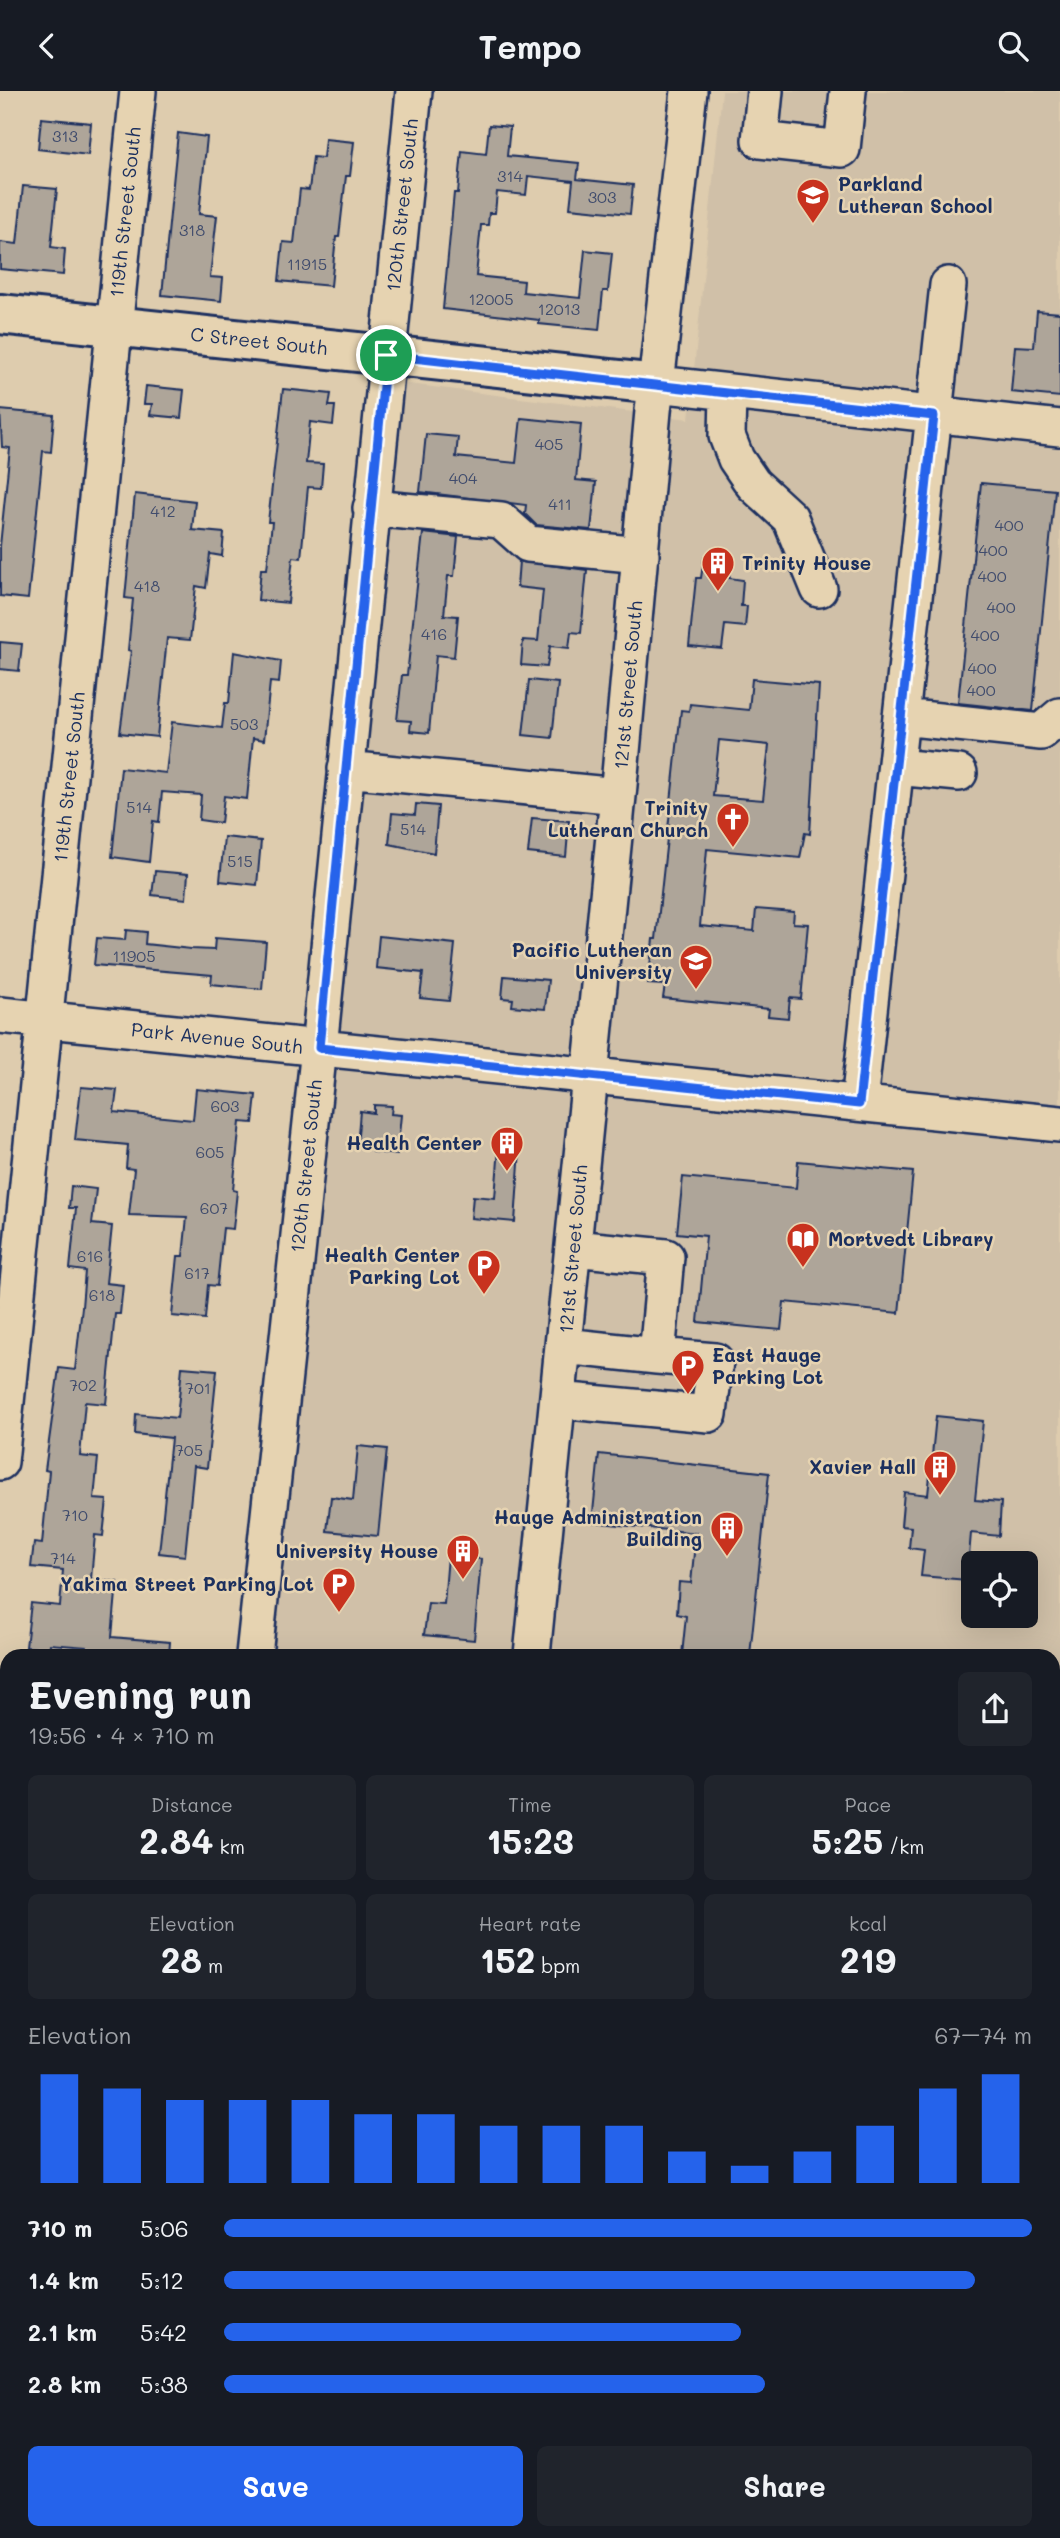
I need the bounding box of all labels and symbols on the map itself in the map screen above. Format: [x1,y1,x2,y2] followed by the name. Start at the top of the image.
[380,117,423,293] street label: 120th Street South
[52,125,78,146] house number: 313
[103,125,146,298] street label: 119th Street South
[497,165,524,186] house number: 314
[838,171,993,218] place label: Parkland Lutheran School
[794,176,832,225] school or university icon: Parkland Lutheran School
[588,186,616,207] house number: 303
[179,219,205,240] house number: 318
[287,253,327,274] house number: 11915
[468,288,514,309] house number: 12005
[538,298,580,319] house number: 12013
[189,321,329,360] street label: C Street South
[356,325,416,385] pin
[535,433,563,454] house number: 405
[449,467,478,488] house number: 404
[548,493,572,514] house number: 411
[150,500,176,521] house number: 412
[994,514,1024,535] house number: 400
[978,539,1008,560] house number: 400
[699,544,737,593] building icon: Trinity House
[742,550,871,575] place label: Trinity House
[977,565,1007,586] house number: 400
[134,575,160,596] house number: 418
[986,596,1016,617] house number: 400
[608,600,647,770] street label: 121st Street South
[421,623,447,644] house number: 416
[970,624,1000,645] house number: 400
[967,657,997,678] house number: 400
[966,679,996,700] house number: 400
[47,690,90,863] street label: 119th Street South
[230,713,258,734] house number: 503
[548,795,708,842] place label: Trinity Lutheran Church
[126,796,153,817] house number: 514
[714,800,752,849] church icon: Trinity Lutheran Church
[400,818,427,839] house number: 514
[227,850,253,871] house number: 515
[512,937,672,984] place label: Pacific Lutheran University
[677,942,715,991] school or university icon: Pacific Lutheran University
[113,945,155,966] house number: 11905
[130,1016,304,1059] street label: Park Avenue South
[284,1078,327,1254] street label: 120th Street South
[211,1095,239,1116] house number: 603
[488,1124,526,1173] building icon: Health Center
[346,1130,482,1155] place label: Health Center
[196,1141,224,1162] house number: 605
[553,1164,592,1334] street label: 121st Street South
[200,1197,228,1218] house number: 607
[784,1220,822,1269] library icon: Mortvedt Library
[828,1226,993,1251] place label: Mortvedt Library
[324,1242,460,1289] place label: Health Center Parking Lot
[77,1245,103,1266] house number: 616
[465,1247,503,1296] parking icon: Health Center Parking Lot
[184,1262,210,1283] house number: 617
[89,1284,116,1305] house number: 618
[712,1342,823,1389] place label: East Hauge Parking Lot
[669,1347,707,1396] parking icon: East Hauge Parking Lot
[69,1374,97,1395] house number: 702
[185,1377,211,1398] house number: 701
[175,1439,203,1460] house number: 705
[921,1448,959,1497] building icon: Xavier Hall
[809,1454,916,1479] place label: Xavier Hall
[62,1504,88,1525] house number: 710
[494,1504,702,1551] place label: Hauge Administration Building
[708,1509,746,1558] building icon: Hauge Administration Building
[444,1532,482,1581] building icon: University House
[276,1538,438,1563] place label: University House
[50,1547,76,1568] house number: 714
[320,1565,358,1614] parking icon: Yakima Street Parking Lot
[60,1571,314,1596] place label: Yakima Street Parking Lot

